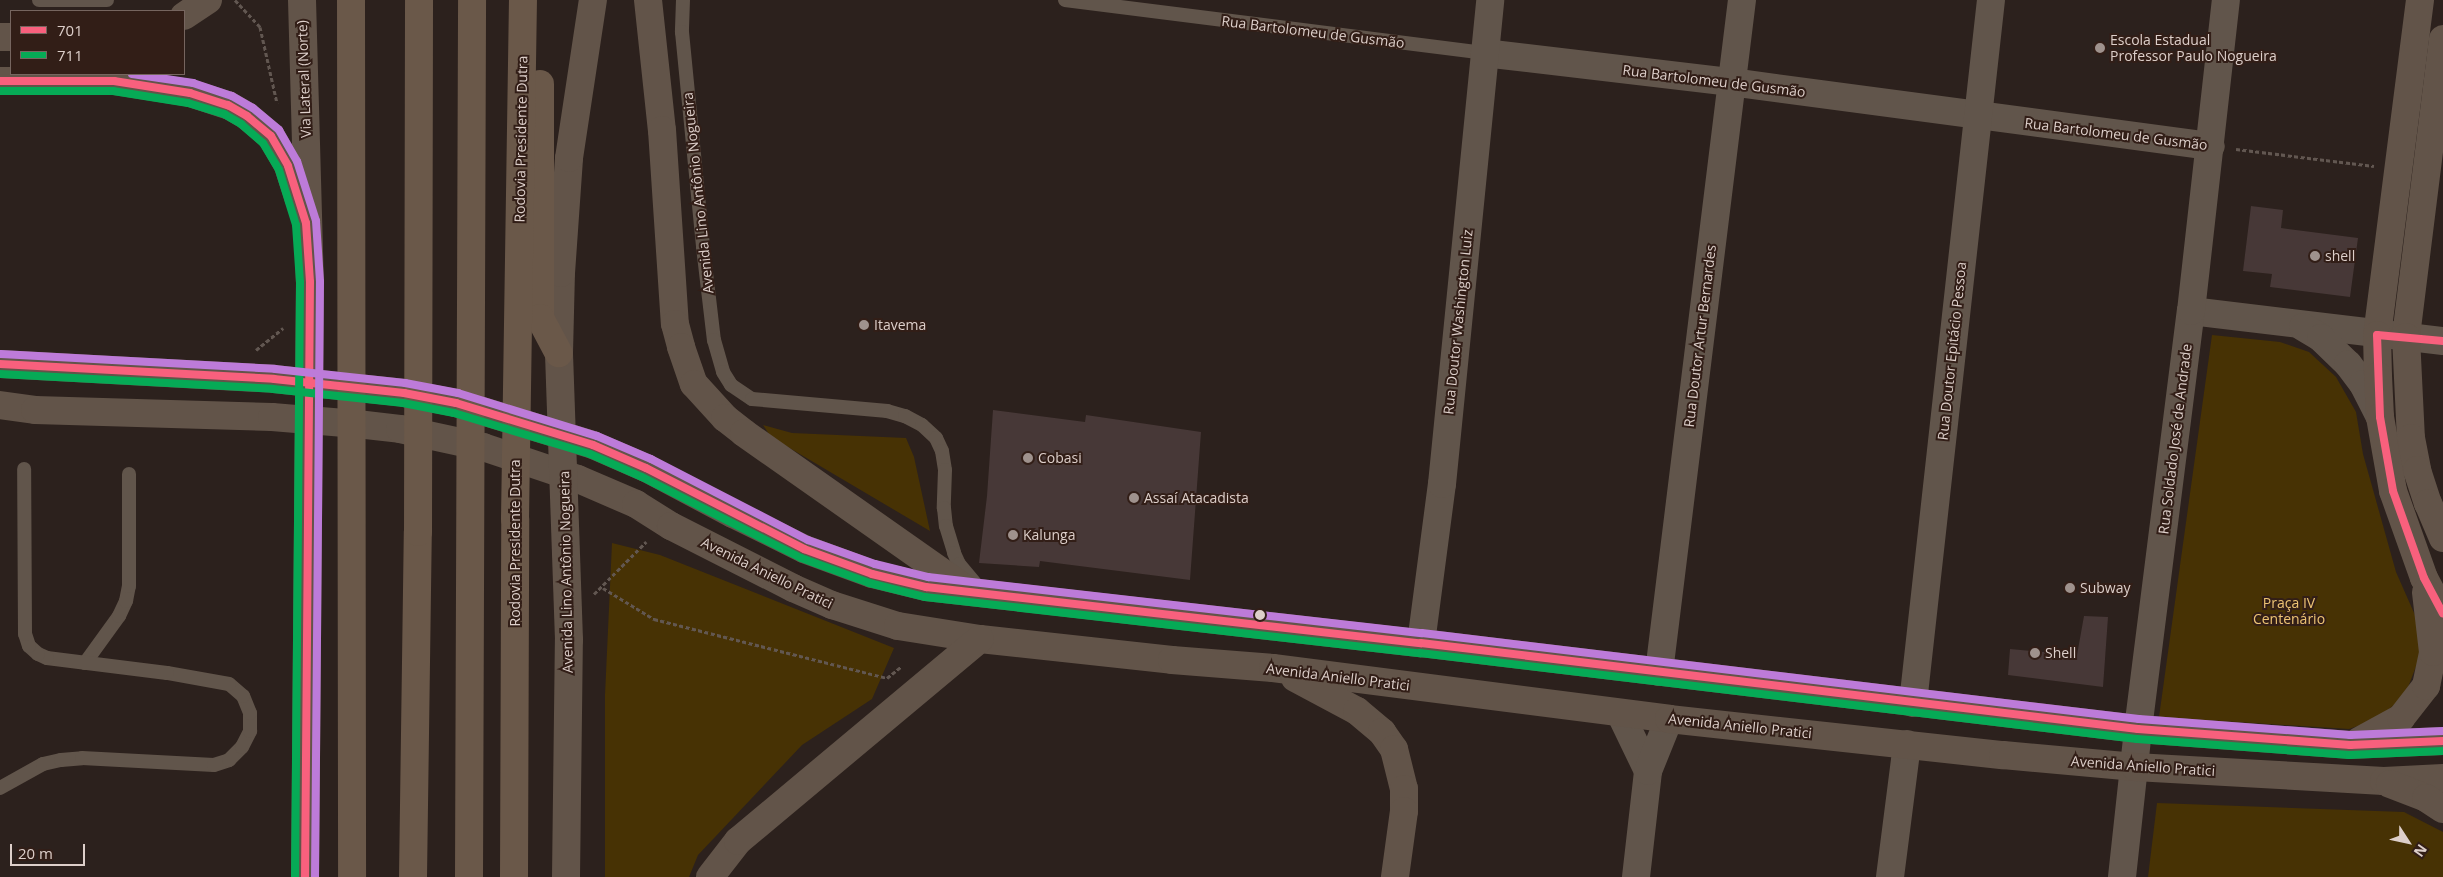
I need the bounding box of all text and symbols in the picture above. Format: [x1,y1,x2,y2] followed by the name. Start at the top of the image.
[10,10,185,75] legend
[1221,12,1405,52] street label: Rua Bartolomeu de Gusmão
[57,20,83,40] text: 701
[294,20,314,138] street label: Via Lateral (Norte)
[2110,32,2277,64] place label: Escola Estadual Professor Paulo Nogueira
[2094,42,2106,54] marker: Escola Estadual Professor Paulo Nogueira
[57,45,83,65] text: 711
[511,55,531,223] street label: Rodovia Presidente Dutra
[1622,61,1806,101] street label: Rua Bartolomeu de Gusmão
[679,91,717,295] street label: Avenida Lino Antônio Nogueira
[2024,114,2208,154] street label: Rua Bartolomeu de Gusmão
[1440,229,1476,415] street label: Rua Doutor Washington Luiz
[1680,244,1720,428] street label: Rua Doutor Artur Bernardes
[2325,248,2355,264] place label: shell
[2309,250,2321,262] marker: shell
[1934,261,1970,441] street label: Rua Doutor Epitácio Pessoa
[874,317,926,333] place label: Itavema
[858,319,870,331] marker: Itavema
[2155,343,2195,535] street label: Rua Soldado José de Andrade
[1038,450,1082,466] place label: Cobasi
[1022,452,1034,464] marker: Cobasi
[507,460,523,626] street label: Rodovia Presidente Dutra
[556,471,576,673] street label: Avenida Lino Antônio Nogueira
[1144,490,1249,506] place label: Assaí Atacadista
[1128,492,1140,504] marker: Assaí Atacadista
[1023,527,1075,543] place label: Kalunga
[1007,529,1019,541] marker: Kalunga
[698,534,836,612] street label: Avenida Aniello Pratici
[2080,580,2130,596] place label: Subway
[2064,582,2076,594] marker: Subway
[2253,595,2325,628] park label: Praça IV Centenário
[1255,610,1265,620] unlabelled marker
[2045,645,2076,661] place label: Shell
[2029,647,2041,659] marker: Shell
[1265,660,1411,694] street label: Avenida Aniello Pratici
[1667,710,1813,742] street label: Avenida Aniello Pratici
[2070,753,2216,779] street label: Avenida Aniello Pratici
[2383,817,2433,867] north arrow
[12,834,88,866] scale bar
[2410,841,2432,861] text: N
[18,843,53,863] text: 20 m

